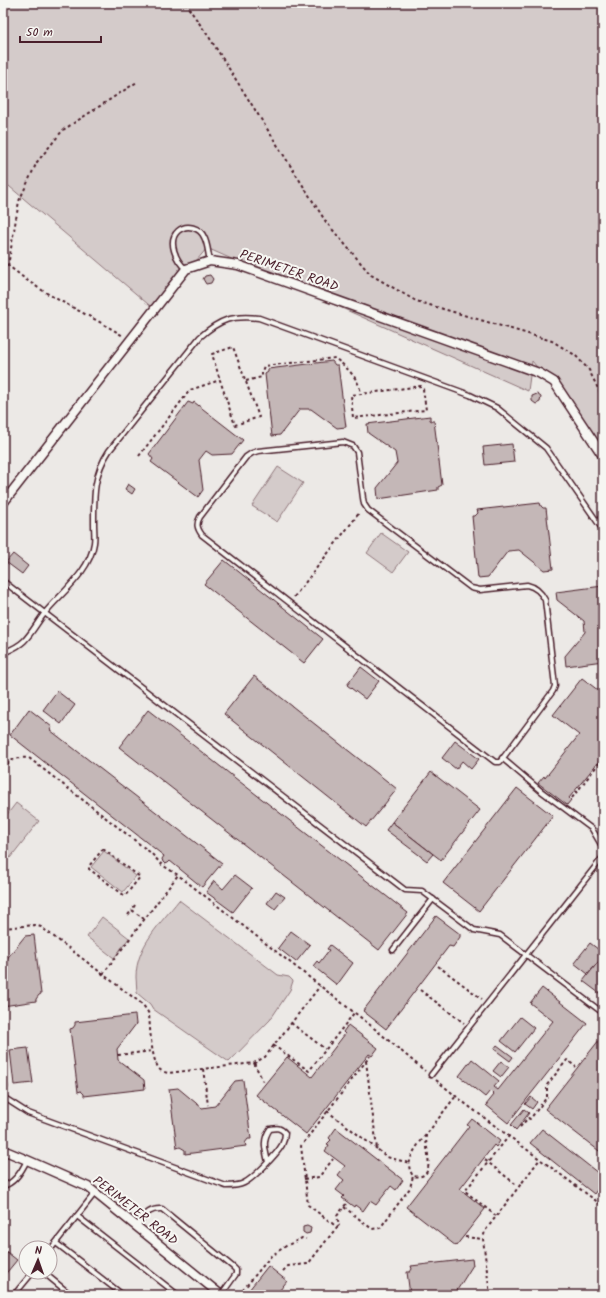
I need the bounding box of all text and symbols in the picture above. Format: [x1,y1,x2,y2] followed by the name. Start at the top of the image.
[20,18,101,44] scale bar
[26,23,53,42] text: 50 m
[237,244,341,298] street label: PERIMETER ROAD
[88,1171,182,1251] street label: PERIMETER ROAD
[18,1240,58,1280] north arrow
[35,1242,42,1260] text: N

